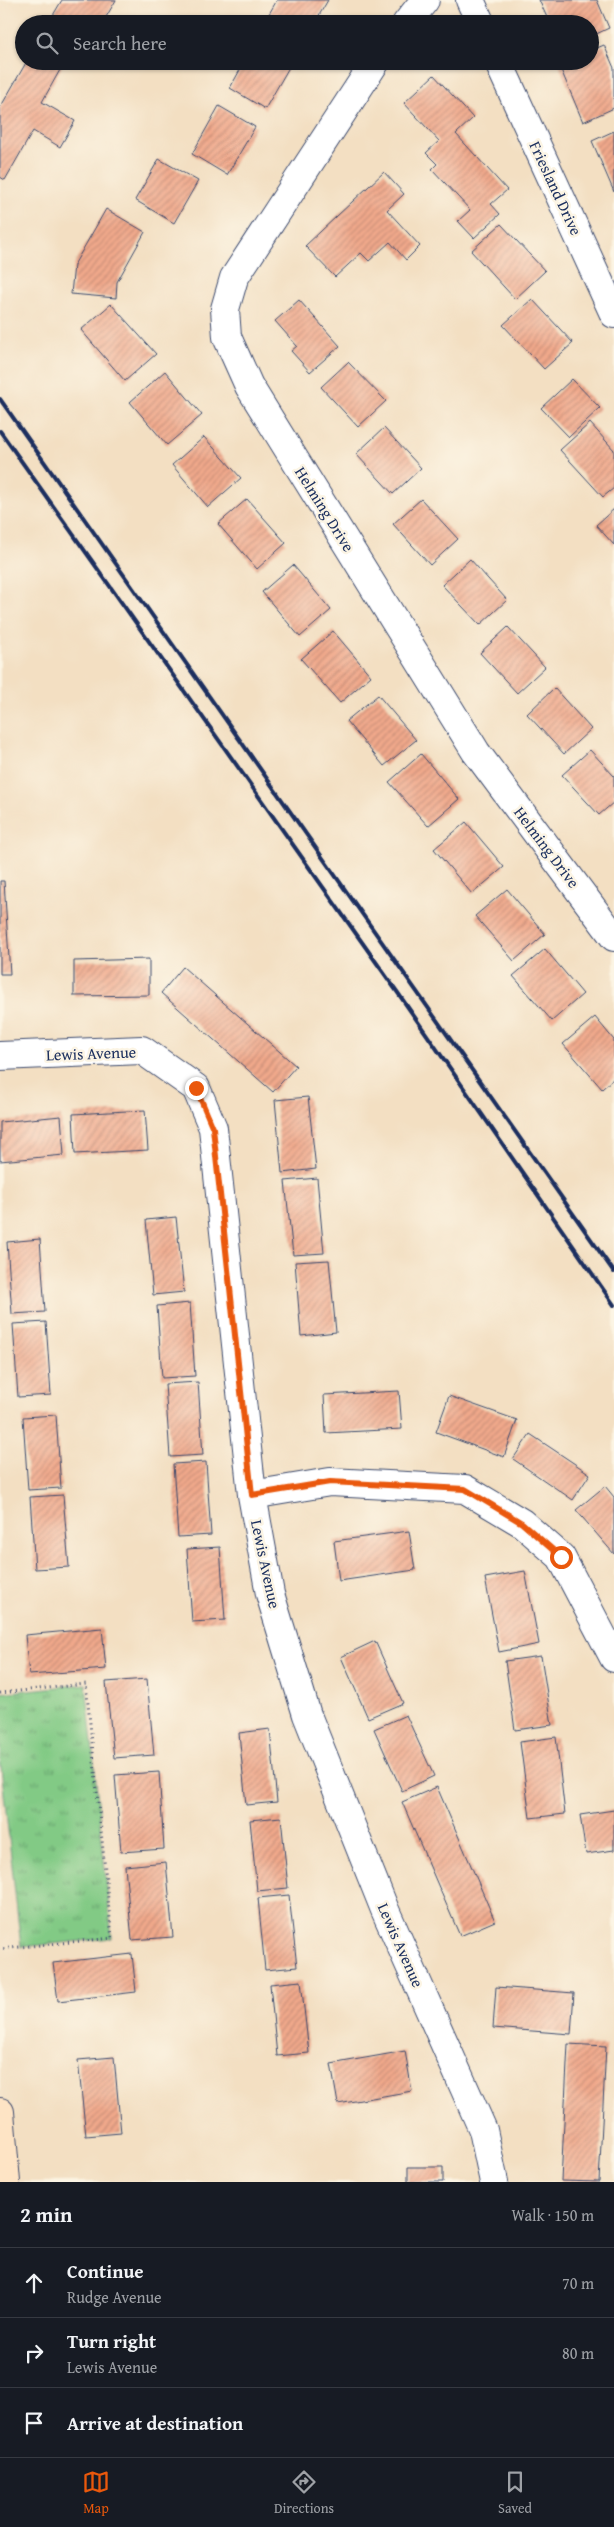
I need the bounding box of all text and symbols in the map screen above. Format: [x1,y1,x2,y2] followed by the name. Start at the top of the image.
[15,15,599,70] search box
[33,29,61,57] icon: search
[73,29,167,57] text: Search here
[524,137,588,239] street label: Friesland Drive
[289,462,361,556] street label: Helming Drive
[508,801,586,893] street label: Helming Drive
[46,1039,136,1067] street label: Lewis Avenue
[185,1077,208,1100] route end
[245,1517,287,1611] street label: Lewis Avenue
[550,1546,573,1569] route start
[372,1899,430,1991] street label: Lewis Avenue
[20,2199,72,2230] text: 2 min
[511,2203,594,2227] text: Walk · 150 m
[67,2257,144,2285] text: Continue
[20,2269,48,2297] icon: ahead
[562,2271,594,2295] text: 70 m
[67,2285,162,2309] text: Rudge Avenue
[67,2327,156,2355] text: Turn right
[20,2339,48,2367] icon: right
[562,2341,594,2365] text: 80 m
[67,2355,157,2379] text: Lewis Avenue
[20,2409,48,2437] icon: arrive
[67,2409,243,2437] text: Arrive at destination
[82,2468,110,2518] tab: Map
[274,2468,334,2518] tab: Directions
[498,2468,532,2518] tab: Saved

